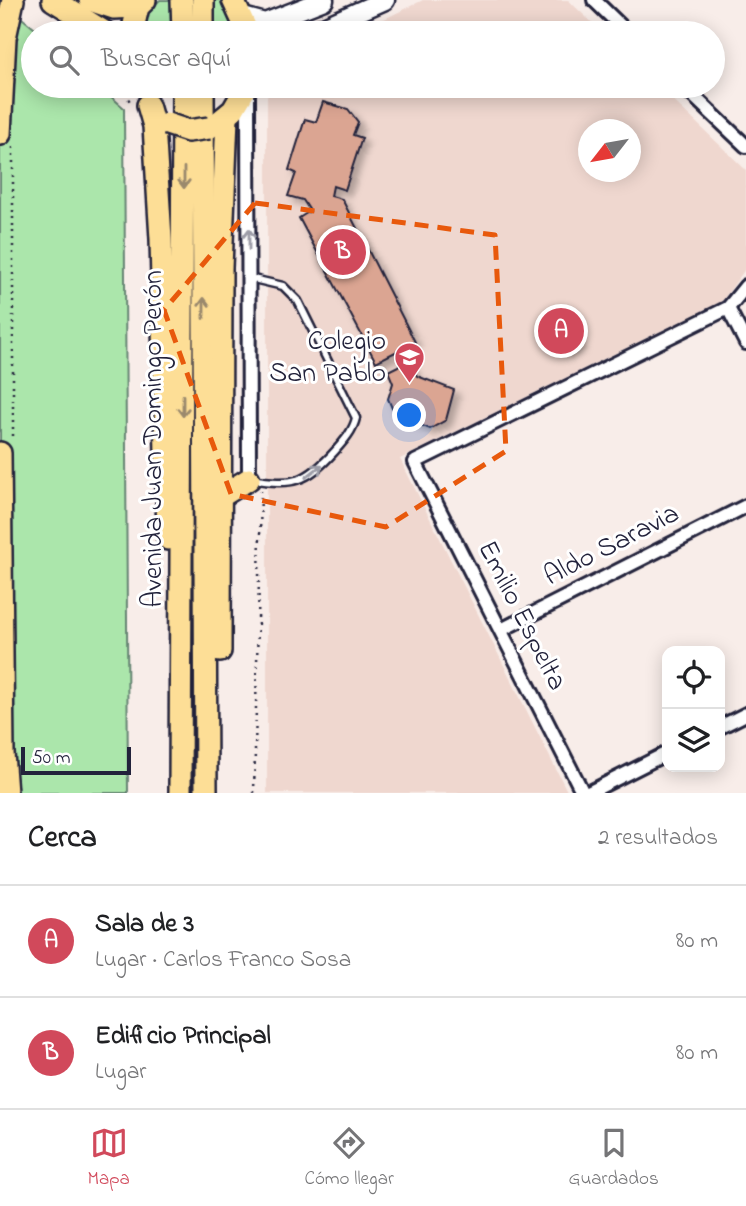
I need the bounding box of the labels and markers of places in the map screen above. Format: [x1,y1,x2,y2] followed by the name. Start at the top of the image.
[320,226,366,278] pin: B
[538,305,584,357] pin: A
[269,322,386,395] place label: Colegio San Pablo
[392,341,426,385] school or university icon: Colegio San Pablo

